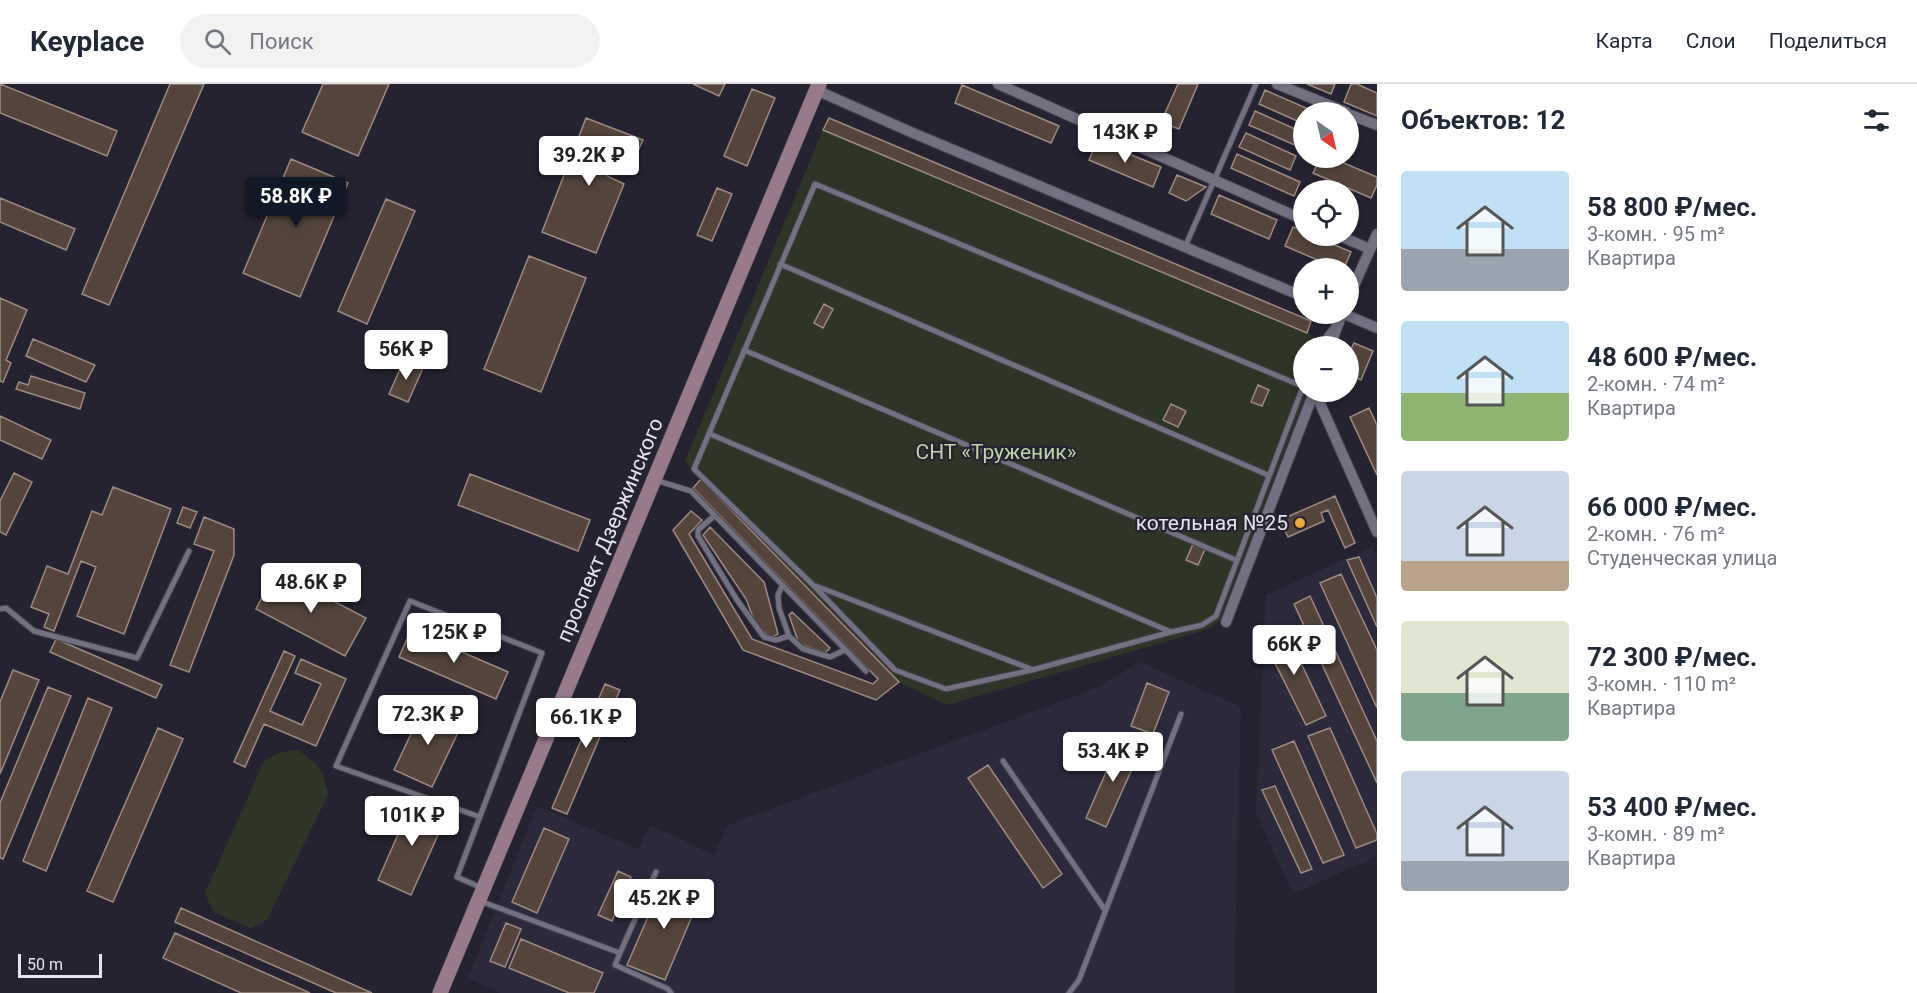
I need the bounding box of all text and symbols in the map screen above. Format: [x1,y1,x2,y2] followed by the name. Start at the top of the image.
[180,14,600,68] search box
[30,25,144,58] text: Keyplace
[201,25,234,58] icon: search
[249,29,314,54] text: Поиск
[1596,29,1653,53] text: Карта
[1686,29,1736,53] text: Слои
[1769,29,1887,53] text: Поделиться
[1293,102,1359,168] north arrow
[1293,102,1359,402] map controls
[1860,104,1893,137] icon: filters
[1401,105,1565,135] text: Объектов: 12
[1076,113,1174,164] pin: 143K ₽
[1092,120,1158,144] text: 143K ₽
[534,136,644,187] pin: 39.2K ₽
[553,143,625,167] text: 39.2K ₽
[241,177,351,228] pin: 58.8K ₽
[1293,180,1359,246] button: locate
[260,184,332,208] text: 58.8K ₽
[1587,192,1757,222] text: 58 800 ₽/мес.
[1449,195,1521,267] icon: home
[1587,222,1725,246] text: 3-комн. · 95 m²
[1587,246,1676,270] text: Квартира
[1293,258,1359,324] button: +
[364,330,448,381] pin: 56K ₽
[1293,336,1359,402] button: −
[379,337,433,361] text: 56K ₽
[1587,342,1757,372] text: 48 600 ₽/мес.
[1449,345,1521,417] icon: home
[1587,372,1725,396] text: 2-комн. · 74 m²
[1587,396,1676,420] text: Квартира
[552,414,668,646] street label: проспект Дзержинского
[915,440,1077,464] park label: СНТ «Труженик»
[1587,492,1757,522] text: 66 000 ₽/мес.
[1449,495,1521,567] icon: home
[1136,511,1288,535] place label: котельная №25
[1293,516,1307,530] marker: котельная №25
[1587,522,1725,546] text: 2-комн. · 76 m²
[1587,546,1777,570] text: Студенческая улица
[256,563,366,614] pin: 48.6K ₽
[275,570,347,594] text: 48.6K ₽
[405,613,503,664] pin: 125K ₽
[421,620,487,644] text: 125K ₽
[1252,625,1336,676] pin: 66K ₽
[1267,632,1321,656] text: 66K ₽
[1587,642,1757,672] text: 72 300 ₽/мес.
[1449,645,1521,717] icon: home
[1587,672,1736,696] text: 3-комн. · 110 m²
[373,695,483,746] pin: 72.3K ₽
[1587,696,1676,720] text: Квартира
[531,698,641,749] pin: 66.1K ₽
[392,702,464,726] text: 72.3K ₽
[550,705,622,729] text: 66.1K ₽
[1058,732,1168,783] pin: 53.4K ₽
[1077,739,1149,763] text: 53.4K ₽
[1587,792,1757,822] text: 53 400 ₽/мес.
[1449,795,1521,867] icon: home
[363,796,461,847] pin: 101K ₽
[379,803,445,827] text: 101K ₽
[1587,822,1725,846] text: 3-комн. · 89 m²
[1587,846,1676,870] text: Квартира
[609,879,719,930] pin: 45.2K ₽
[628,886,700,910] text: 45.2K ₽
[18,951,102,978] scale bar
[27,955,63,974] text: 50 m

